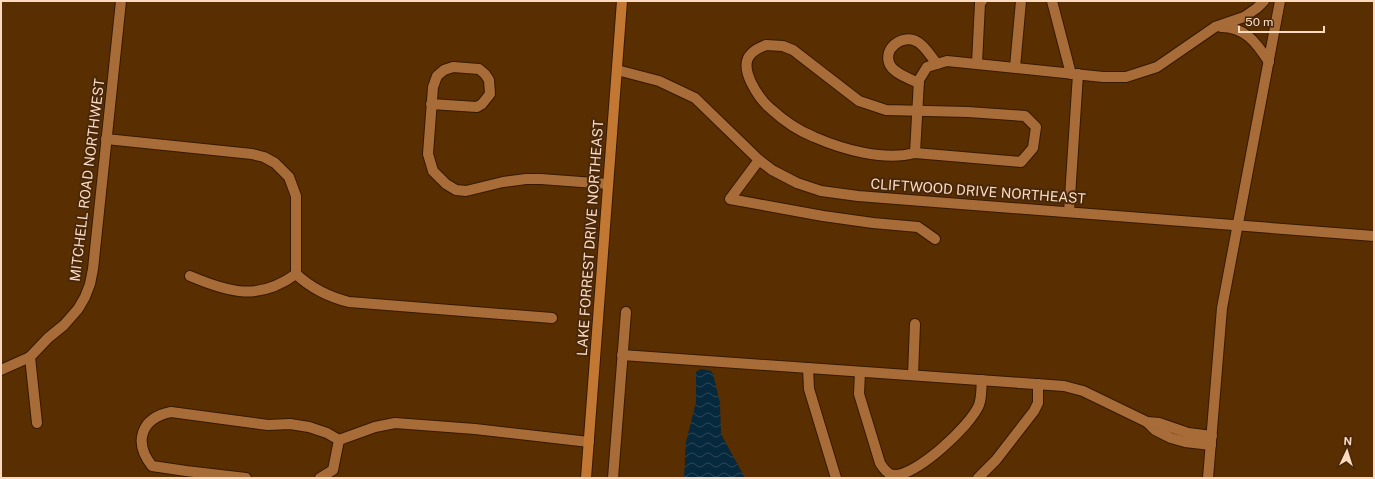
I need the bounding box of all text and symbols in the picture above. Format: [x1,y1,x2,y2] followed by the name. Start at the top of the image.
[1239,8,1324,34] scale bar
[1245,15,1273,29] text: 50 m
[67,78,107,282] street label: MITCHELL ROAD NORTHWEST
[574,119,606,357] street label: LAKE FORREST DRIVE NORTHEAST
[870,176,1086,206] street label: CLIFTWOOD DRIVE NORTHEAST
[1327,431,1367,471] north arrow
[1343,435,1352,447] text: N

